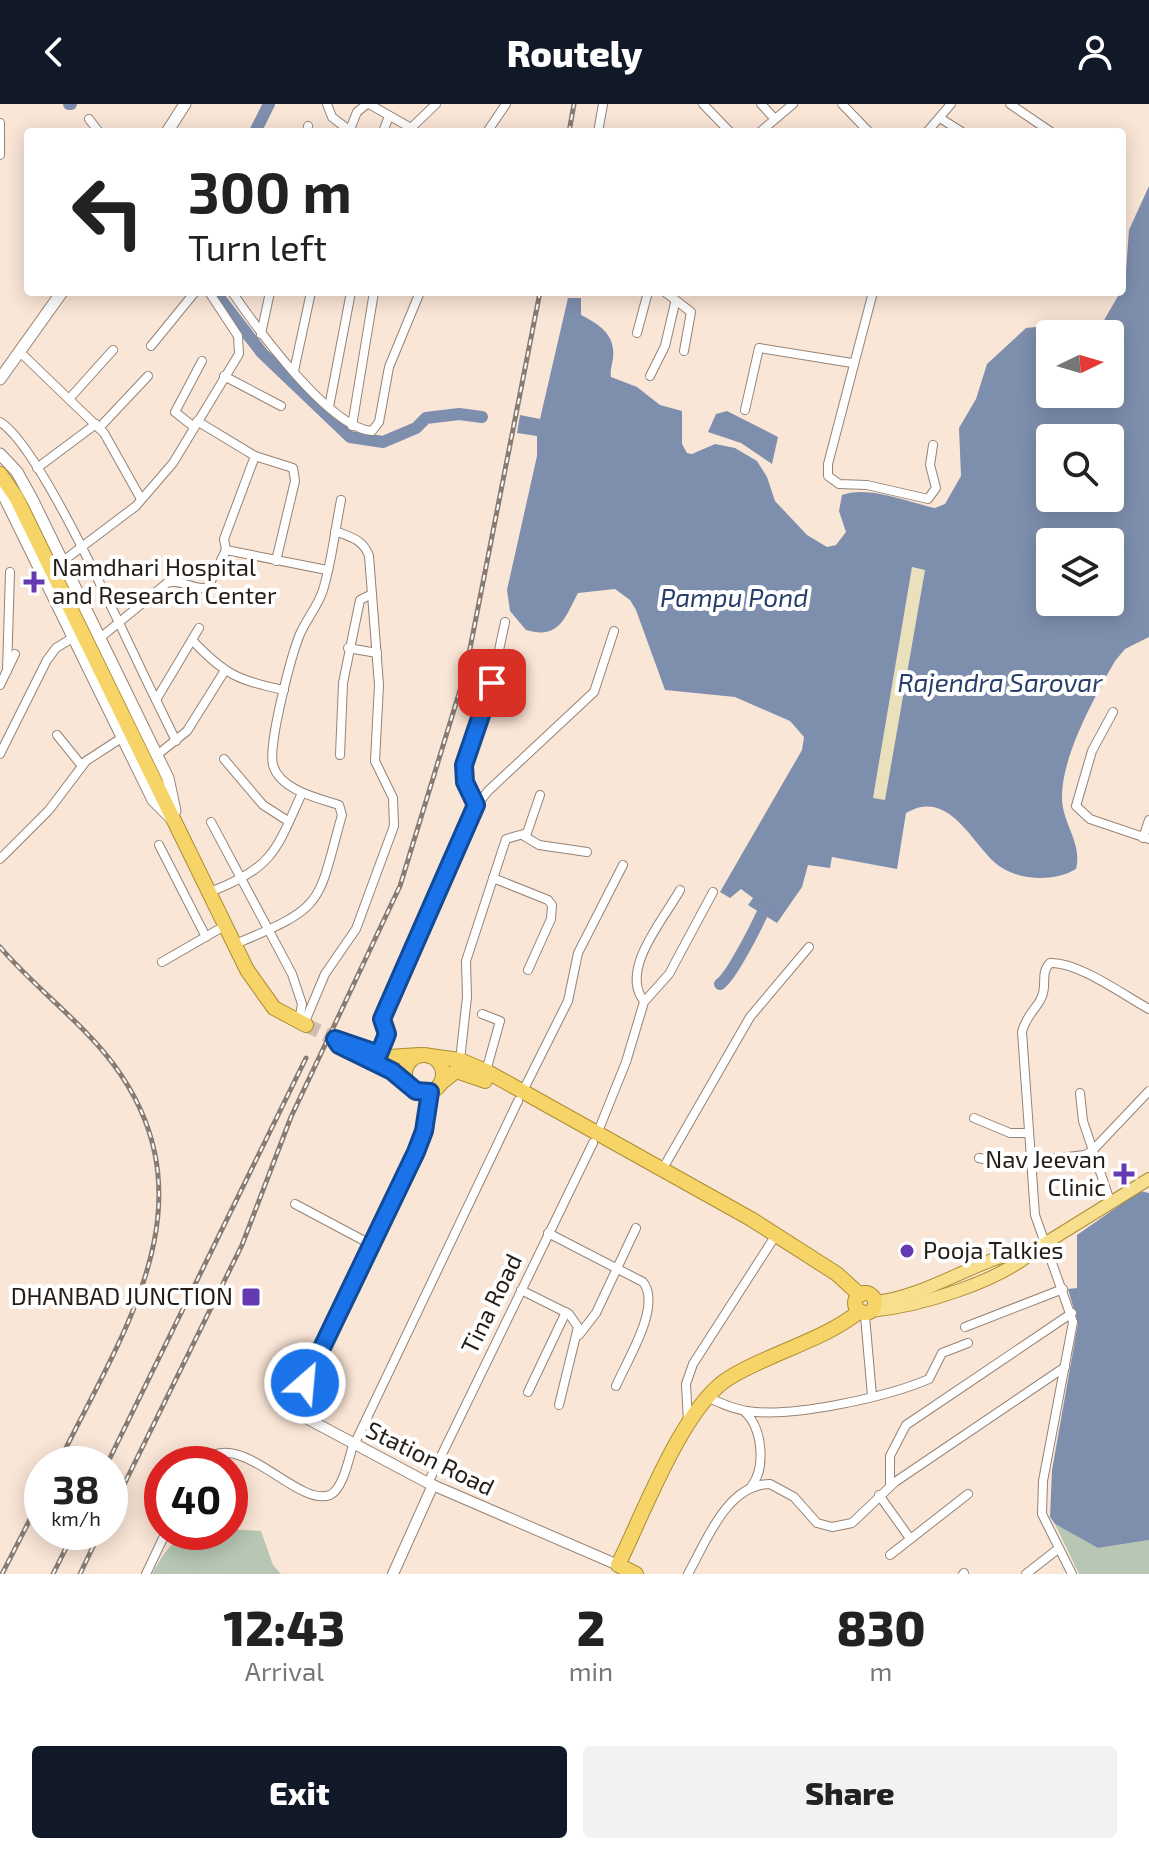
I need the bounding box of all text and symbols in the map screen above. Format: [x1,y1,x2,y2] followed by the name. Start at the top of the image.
[32,30,76,74] icon: back
[1073,30,1117,74] icon: person
[507,31,642,74] text: Routely
[188,157,352,224] text: 300 m
[56,160,160,264] icon: left
[188,225,327,268] text: Turn left
[1036,320,1124,408] north arrow
[1036,320,1124,616] map controls
[1036,424,1124,512] button: search
[1036,528,1124,616] button: layers
[52,552,277,609] place label: Namdhari Hospital and Research Center
[23,571,45,593] marker: Namdhari Hospital and Research Center
[660,581,808,612] water label: Pampu Pond
[458,649,526,717] pin
[470,661,514,705] icon: arrive
[898,666,1103,697] water label: Rajendra Sarovar
[985,1144,1106,1201] place label: Nav Jeevan Clinic
[1113,1163,1135,1185] marker: Nav Jeevan Clinic
[923,1235,1064,1264] place label: Pooja Talkies
[898,1242,916,1260] marker: Pooja Talkies
[454,1249,527,1358] street label: Tina Road
[11,1281,233,1310] place label: DHANBAD JUNCTION
[240,1286,262,1308] marker: DHANBAD JUNCTION
[263,1341,347,1425] position arrow
[362,1414,499,1501] street label: Station Road
[144,1446,248,1550] speed limit sign: 40
[52,1464,100,1512] text: 38
[51,1506,101,1530] text: km/h
[224,1598,345,1656] text: 12:43
[577,1598,605,1656] text: 2
[837,1598,925,1656] text: 830
[245,1655,324,1686] text: Arrival
[569,1655,613,1686] text: min
[870,1655,892,1686] text: m
[32,1746,567,1838] button: Exit
[583,1746,1117,1838] button: Share

